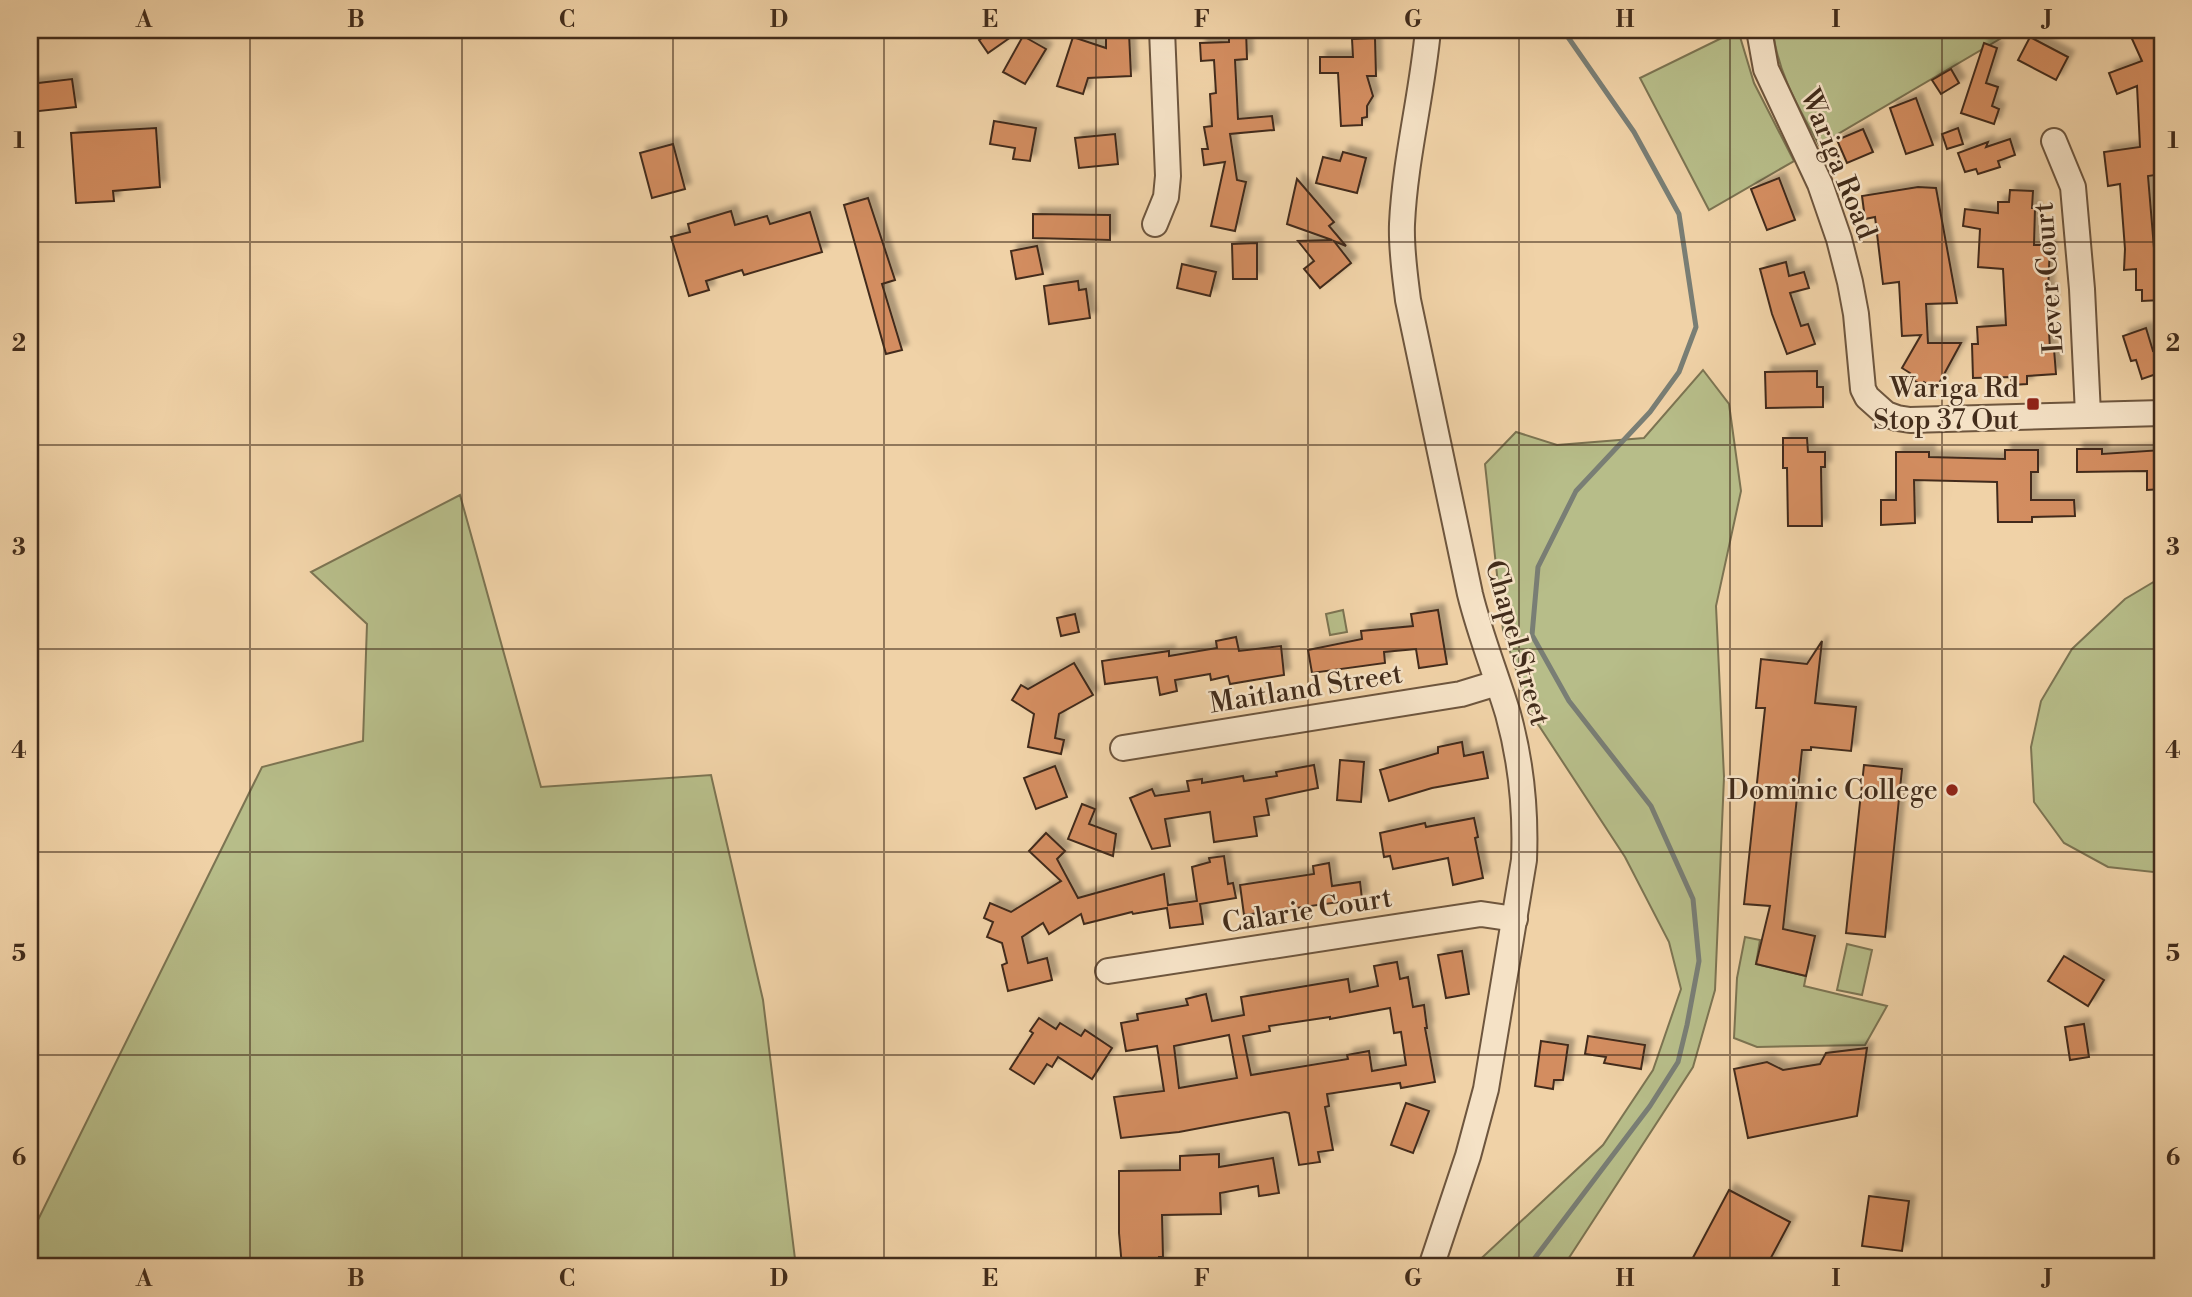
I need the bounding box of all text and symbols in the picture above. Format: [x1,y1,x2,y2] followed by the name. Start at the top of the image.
[135,6,153,34] text: A
[347,6,365,34] text: B
[559,6,575,34] text: C
[770,6,788,34] text: D
[982,6,998,34] text: E
[1194,6,1210,34] text: F
[1404,6,1422,34] text: G
[1616,6,1635,34] text: H
[1832,6,1841,34] text: I
[2041,6,2053,34] text: J
[1792,83,1884,244] street label: Wariga Road
[13,127,25,155] text: 1
[2167,127,2179,155] text: 1
[2026,201,2072,355] street label: Lever Court
[12,330,26,358] text: 2
[2166,330,2180,358] text: 2
[1873,371,2019,438] place label: Wariga Rd Stop 37 Out
[2025,396,2041,412] marker: Wariga Rd Stop 37 Out
[12,534,26,562] text: 3
[2166,534,2180,562] text: 3
[1477,556,1557,730] street label: Chapel Street
[1207,656,1405,722] street label: Maitland Street
[11,737,27,765] text: 4
[2165,737,2181,765] text: 4
[1727,773,1938,808] place label: Dominic College
[1944,782,1960,798] marker: Dominic College
[1220,880,1394,942] street label: Calarie Court
[12,940,26,968] text: 5
[2166,940,2180,968] text: 5
[12,1144,26,1172] text: 6
[2166,1144,2180,1172] text: 6
[135,1265,153,1293] text: A
[347,1265,365,1293] text: B
[559,1265,575,1293] text: C
[770,1265,788,1293] text: D
[982,1265,998,1293] text: E
[1194,1265,1210,1293] text: F
[1404,1265,1422,1293] text: G
[1616,1265,1635,1293] text: H
[1832,1265,1841,1293] text: I
[2041,1265,2053,1293] text: J

